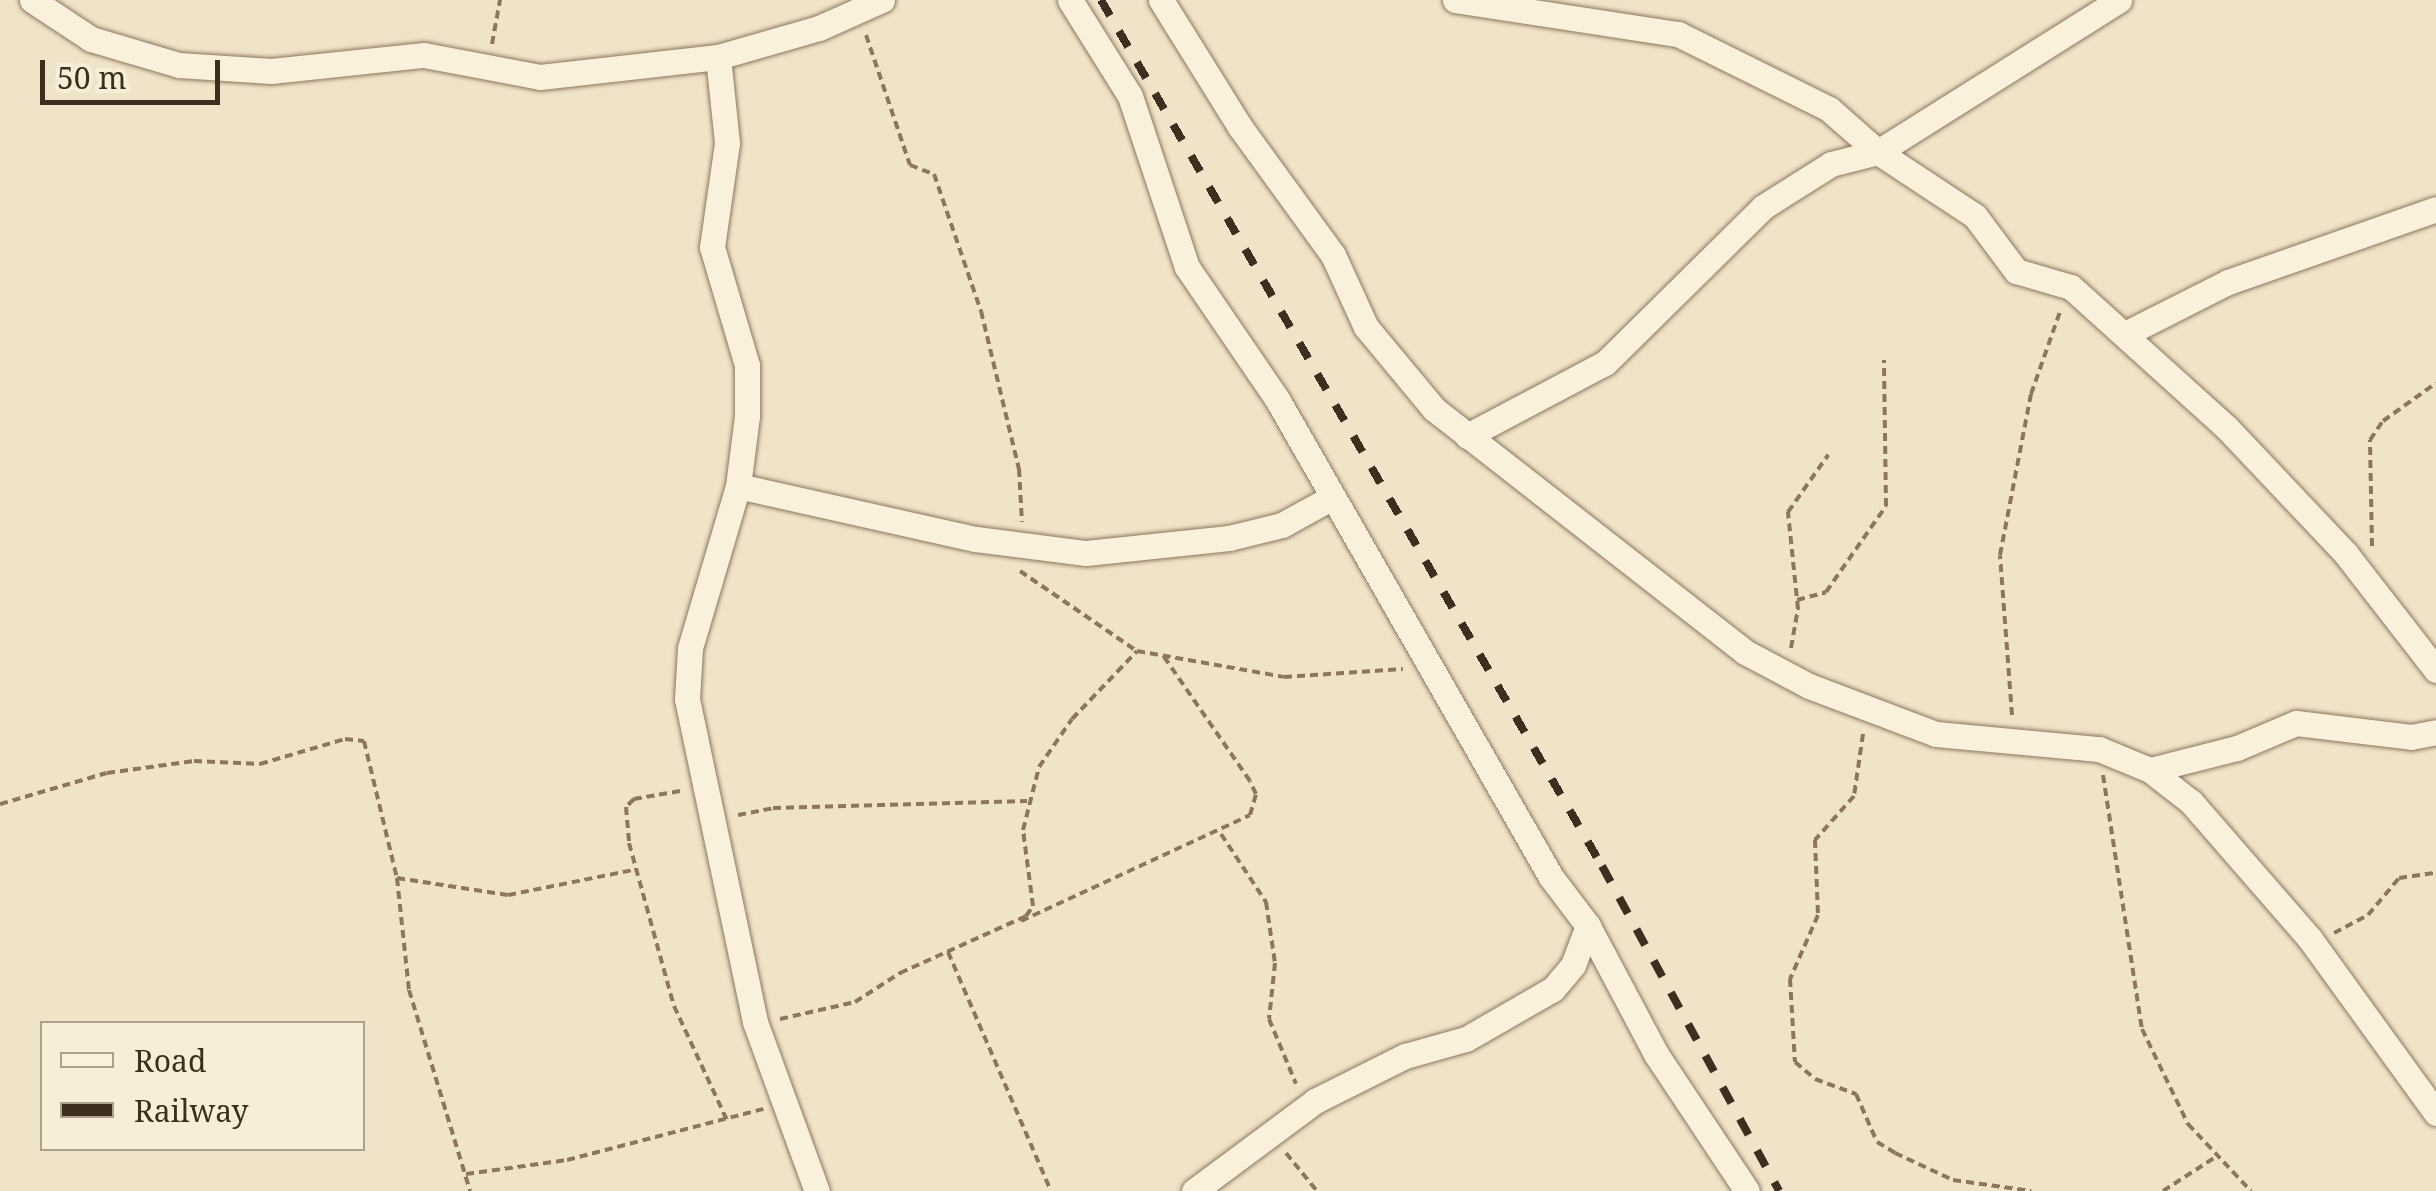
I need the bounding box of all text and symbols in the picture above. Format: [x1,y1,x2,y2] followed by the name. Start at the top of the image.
[45,40,225,102] scale bar
[57,57,127,98] text: 50 m
[40,1021,365,1151] legend
[134,1040,206,1081] text: Road
[134,1090,249,1131] text: Railway

